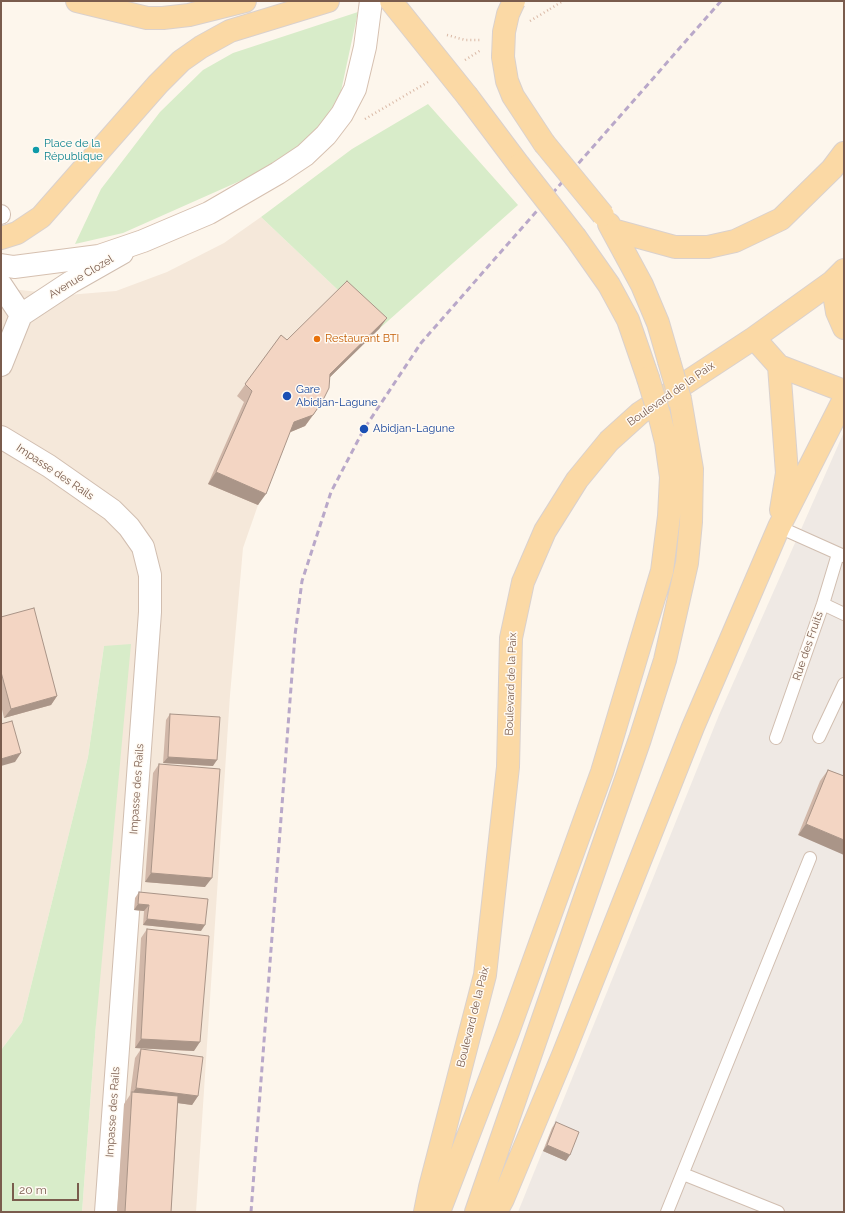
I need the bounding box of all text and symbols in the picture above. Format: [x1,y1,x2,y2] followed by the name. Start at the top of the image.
[44,137,103,163] place label: Place de la République
[31,145,41,155] marker: Place de la République
[46,253,116,301] street label: Avenue Clozel
[325,332,399,346] place label: Restaurant BTI
[312,334,322,344] marker: Restaurant BTI
[625,359,717,429] street label: Boulevard de la Paix
[296,383,378,409] place label: Gare Abidjan-Lagune
[281,390,293,402] marker: Gare Abidjan-Lagune
[373,422,455,436] place label: Abidjan-Lagune
[358,423,370,435] marker: Abidjan-Lagune
[14,441,96,503] street label: Impasse des Rails
[790,610,826,682] street label: Rue des Fruits
[503,632,519,736] street label: Boulevard de la Paix
[127,743,147,835] street label: Impasse des Rails
[454,965,492,1069] street label: Boulevard de la Paix
[103,1066,123,1158] street label: Impasse des Rails
[14,1175,81,1201] scale bar
[19,1183,47,1197] text: 20 m

